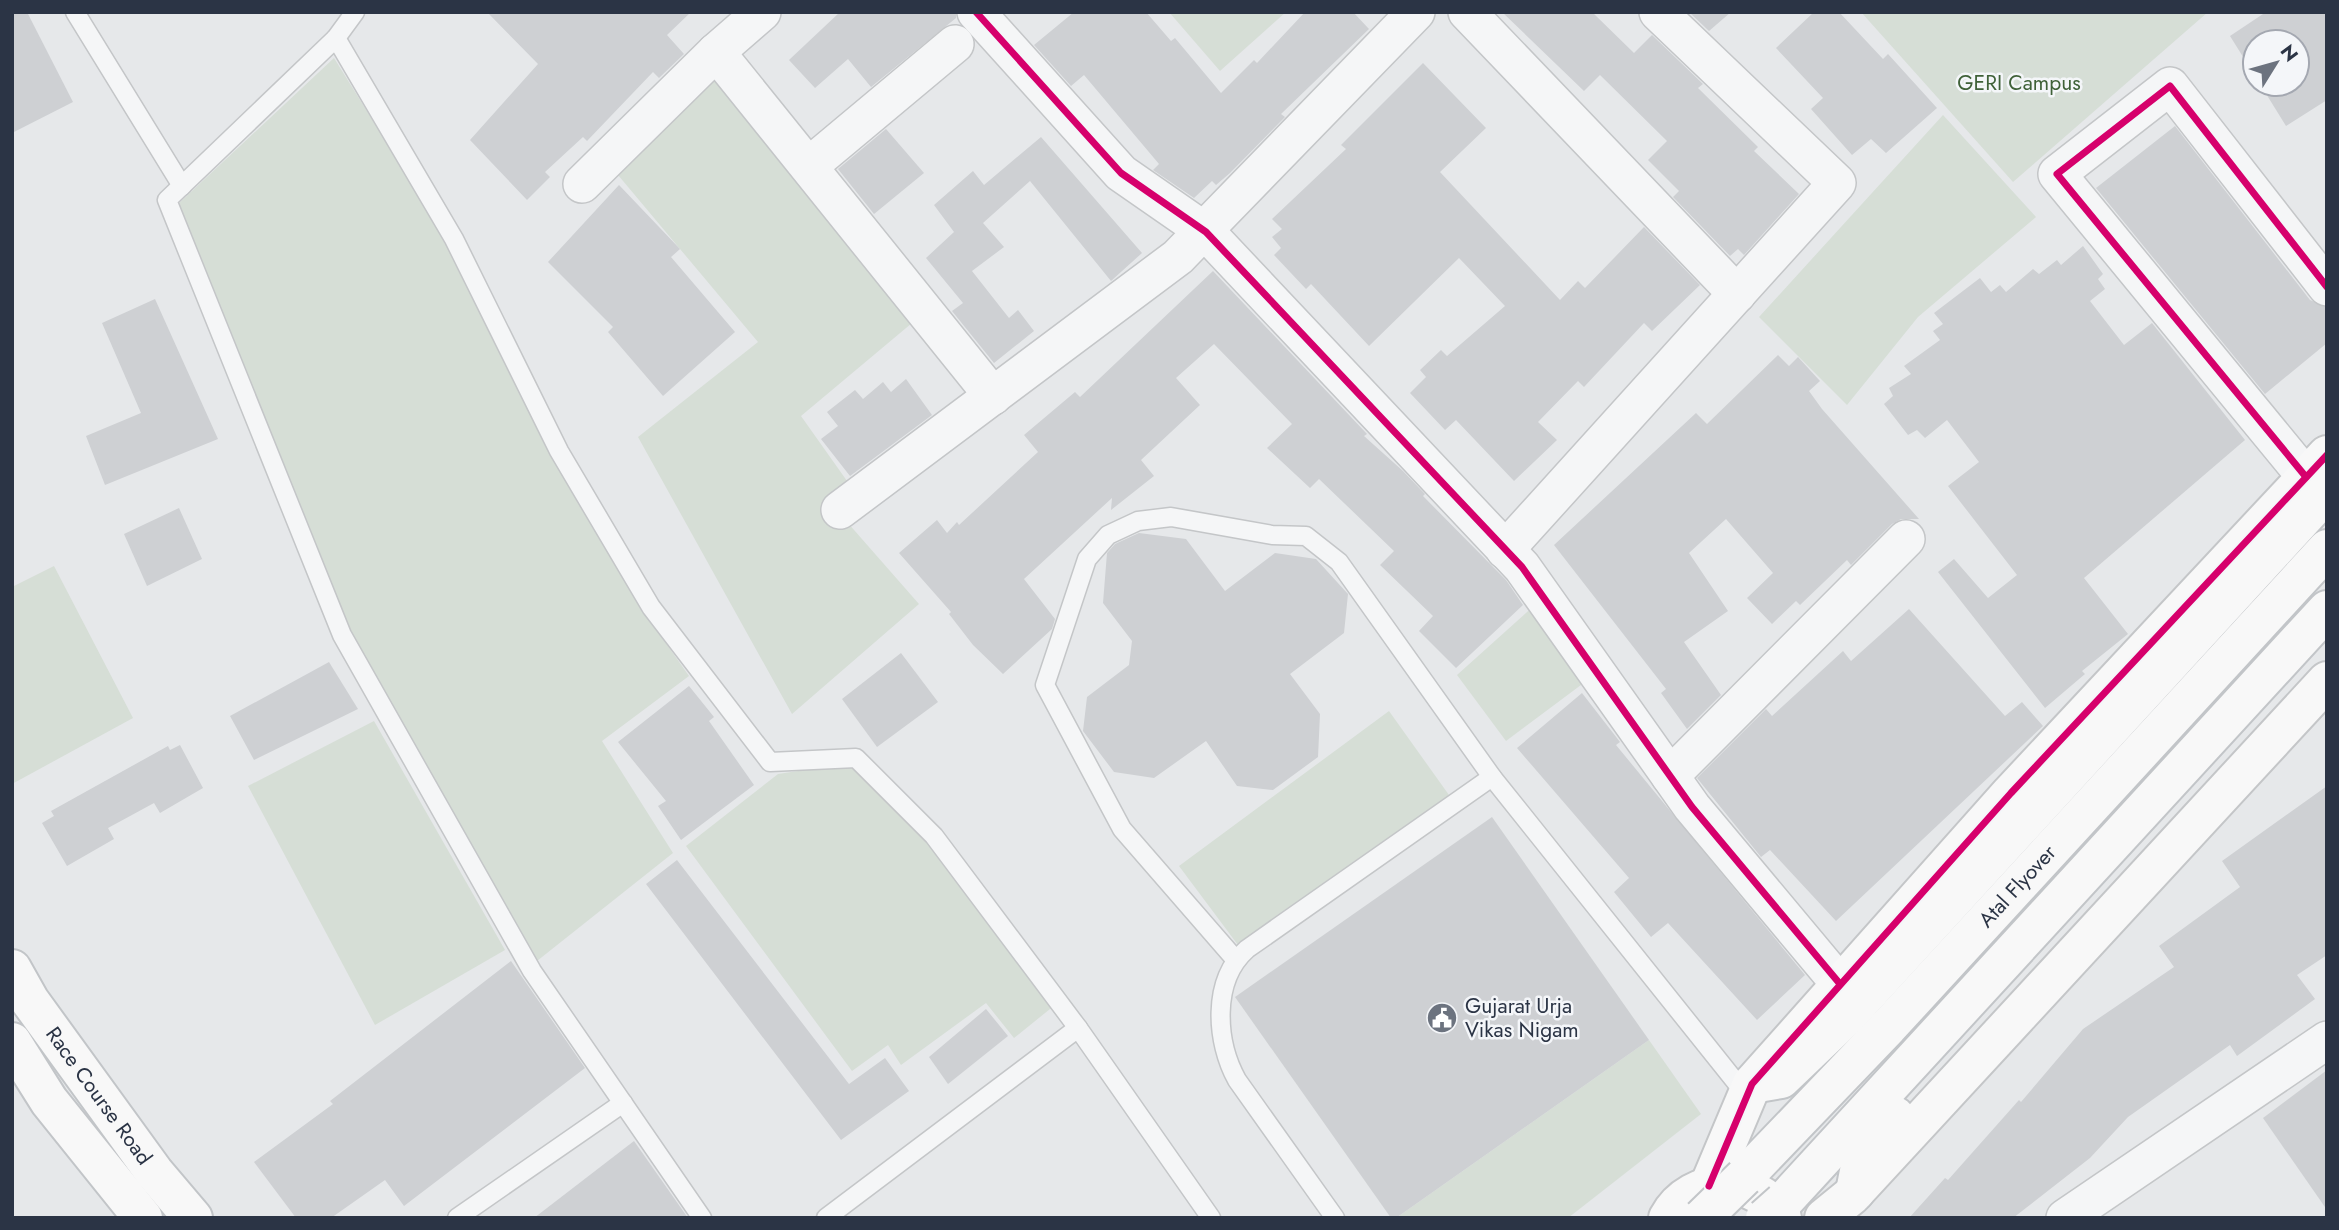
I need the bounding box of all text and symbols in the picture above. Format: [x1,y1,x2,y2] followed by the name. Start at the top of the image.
[2241,28,2311,98] north arrow
[2274,39,2305,67] text: N
[1957,68,2081,98] park label: GERI Campus
[1971,838,2064,934] street label: Atal Flyover
[1465,991,1579,1045] place label: Gujarat Urja Vikas Nigam
[1425,1001,1459,1035] public building icon: Gujarat Urja Vikas Nigam
[39,1021,159,1171] street label: Race Course Road

